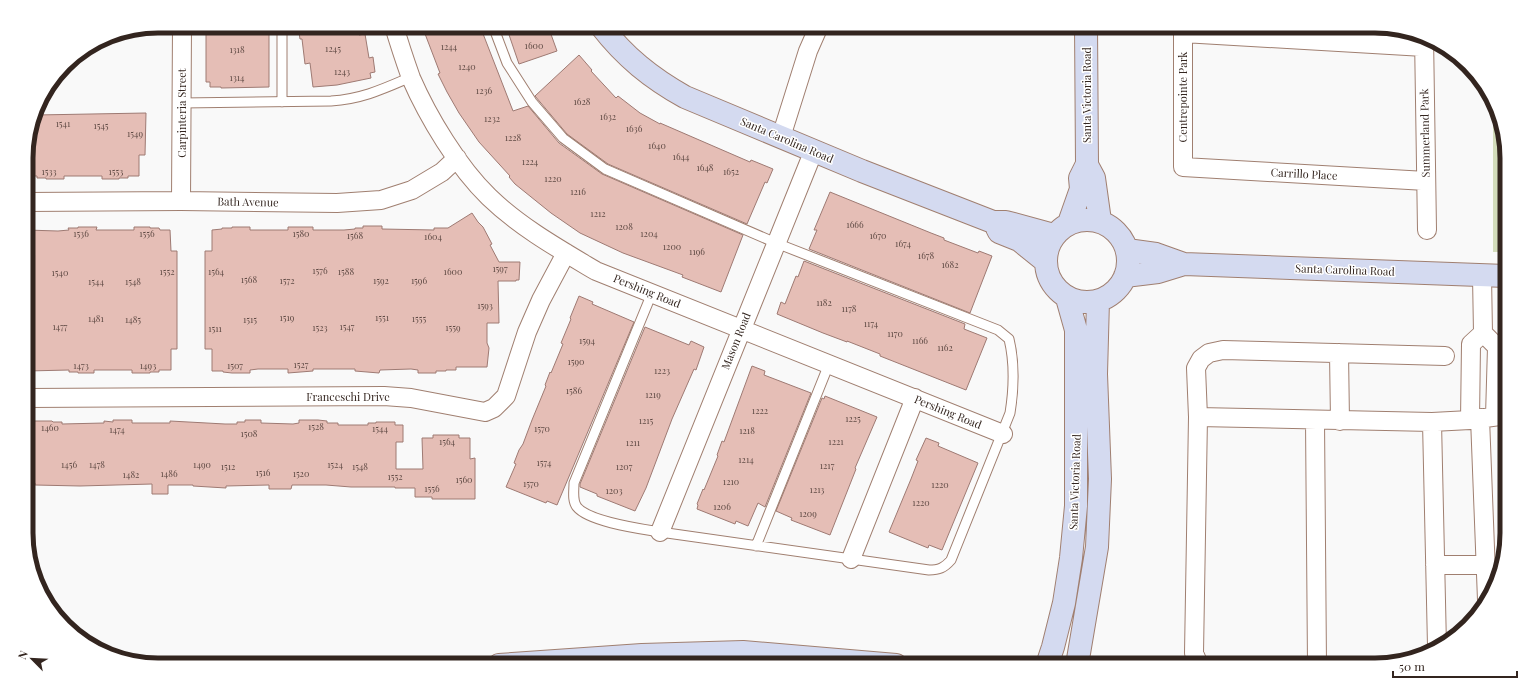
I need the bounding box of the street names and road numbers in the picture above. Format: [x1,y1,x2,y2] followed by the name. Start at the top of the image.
[1079,46,1094,143] street label: Santa Victoria Road
[1175,52,1190,142] street label: Centrepointe Park
[174,68,189,158] street label: Carpinteria Street
[1416,88,1433,178] street label: Summerland Park
[738,113,837,166] street label: Santa Carolina Road
[1270,164,1338,183] street label: Carrillo Place
[217,193,279,210] street label: Bath Avenue
[1295,260,1396,279] street label: Santa Carolina Road
[611,270,684,311] street label: Pershing Road
[717,309,754,372] street label: Mason Road
[306,389,390,404] street label: Franceschi Drive
[912,391,985,432] street label: Pershing Road
[1065,433,1084,530] street label: Santa Victoria Road

